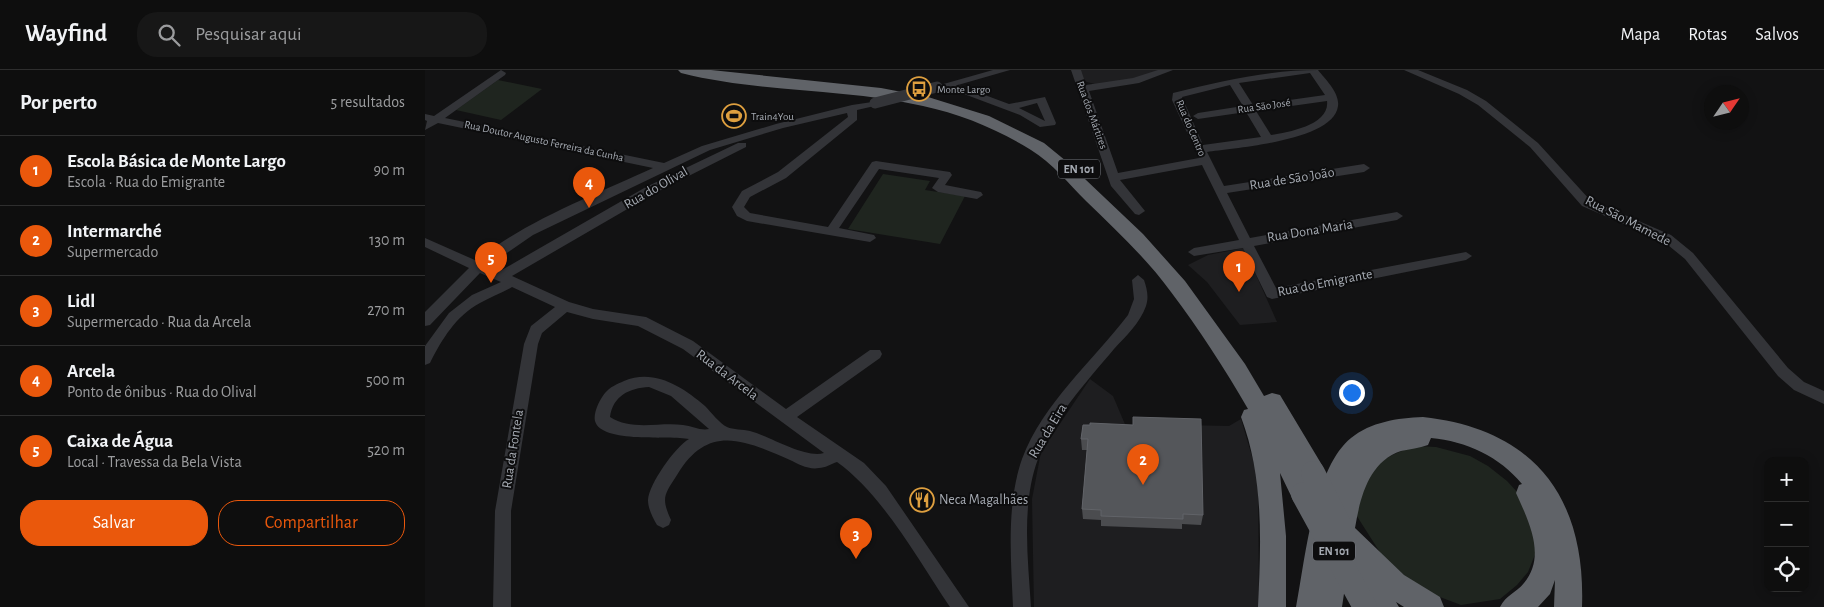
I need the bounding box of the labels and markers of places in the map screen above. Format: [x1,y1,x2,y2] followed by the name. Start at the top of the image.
[906,76,932,102] bus stop icon: Monte Largo
[937,84,991,95] place label: Monte Largo
[721,103,747,129] sports icon: Train4You
[751,111,794,122] place label: Train4You
[573,167,605,208] pin: 4
[475,242,507,283] pin: 5
[1223,251,1255,292] pin: 1
[1127,444,1159,485] pin: 2
[909,487,935,513] restaurant icon: Neca Magalhães
[939,493,1028,507] place label: Neca Magalhães
[840,518,872,559] pin: 3

